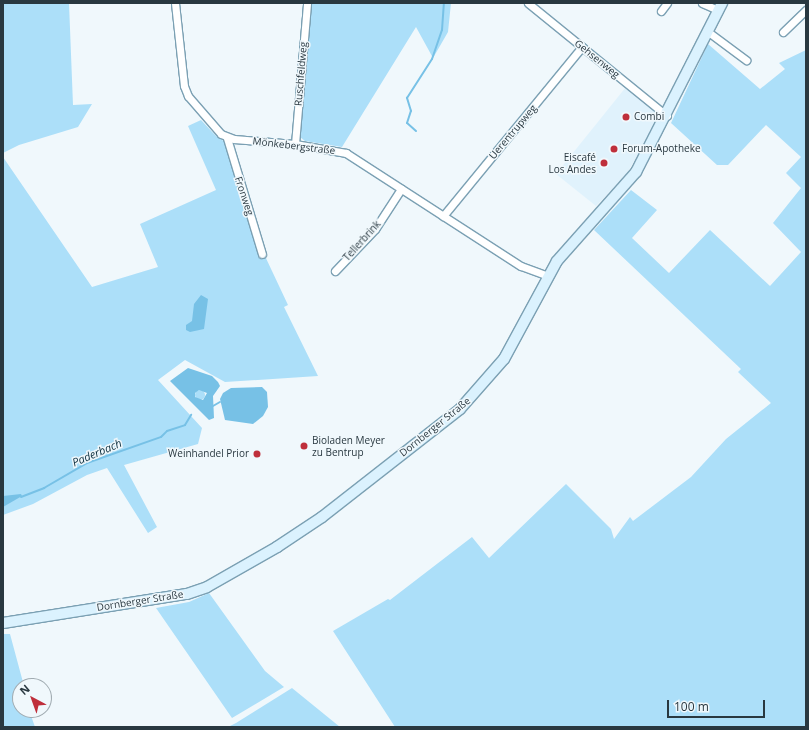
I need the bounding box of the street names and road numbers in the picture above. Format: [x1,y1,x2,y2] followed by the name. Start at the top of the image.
[572,37,622,81] street label: Gehsenweg
[292,41,310,107] street label: Ruschfeldweg
[487,102,539,162] street label: Uerentrupweg
[252,135,336,157] street label: Mönkebergstraße
[232,175,256,217] street label: Fronweg
[341,218,383,264] street label: Tellerbrink
[397,395,473,459] street label: Dornberger Straße
[96,588,184,614] street label: Dornberger Straße

